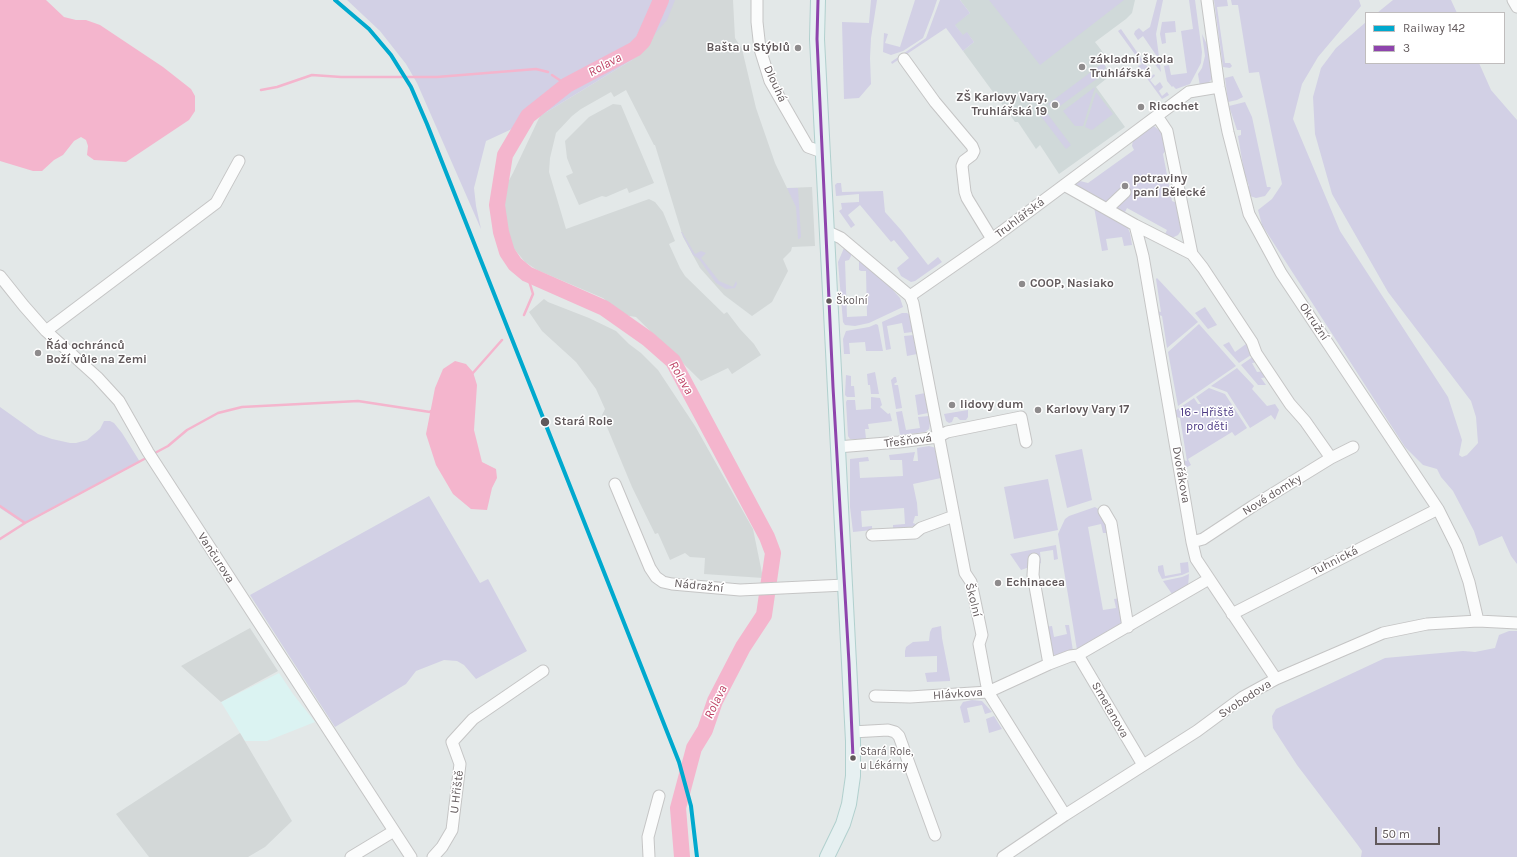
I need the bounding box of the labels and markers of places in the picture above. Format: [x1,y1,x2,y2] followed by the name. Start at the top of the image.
[707,41,790,55] place label: Bašta u Stýblů
[793,43,803,53] marker: Bašta u Stýblů
[1090,53,1173,81] place label: základní škola Truhlářská
[1077,62,1087,72] marker: základní škola Truhlářská
[956,91,1047,119] place label: ZŠ Karlovy Vary, Truhlářská 19
[1050,100,1060,110] marker: ZŠ Karlovy Vary, Truhlářská 19
[1149,100,1199,114] place label: Ricochet
[1136,102,1146,112] marker: Ricochet
[1133,172,1206,200] place label: potraviny paní Bělecké
[1120,181,1130,191] marker: potraviny paní Bělecké
[1030,277,1114,291] place label: COOP, Nasiako
[1017,279,1027,289] marker: COOP, Nasiako
[836,294,868,308] place label: Školní
[824,296,834,306] marker: Školní
[46,339,147,367] place label: Řád ochránců Boží vůle na Zemi
[33,348,43,358] marker: Řád ochránců Boží vůle na Zemi
[960,398,1023,412] place label: lidovy dum
[947,400,957,410] marker: lidovy dum
[1046,403,1129,417] place label: Karlovy Vary 17
[1033,405,1043,415] marker: Karlovy Vary 17
[554,415,613,429] place label: Stará Role
[539,416,551,428] marker: Stará Role
[1006,576,1065,590] place label: Echinacea
[993,578,1003,588] marker: Echinacea
[860,745,913,771] place label: Stará Role, u Lékárny
[848,753,858,763] marker: Stará Role, u Lékárny

